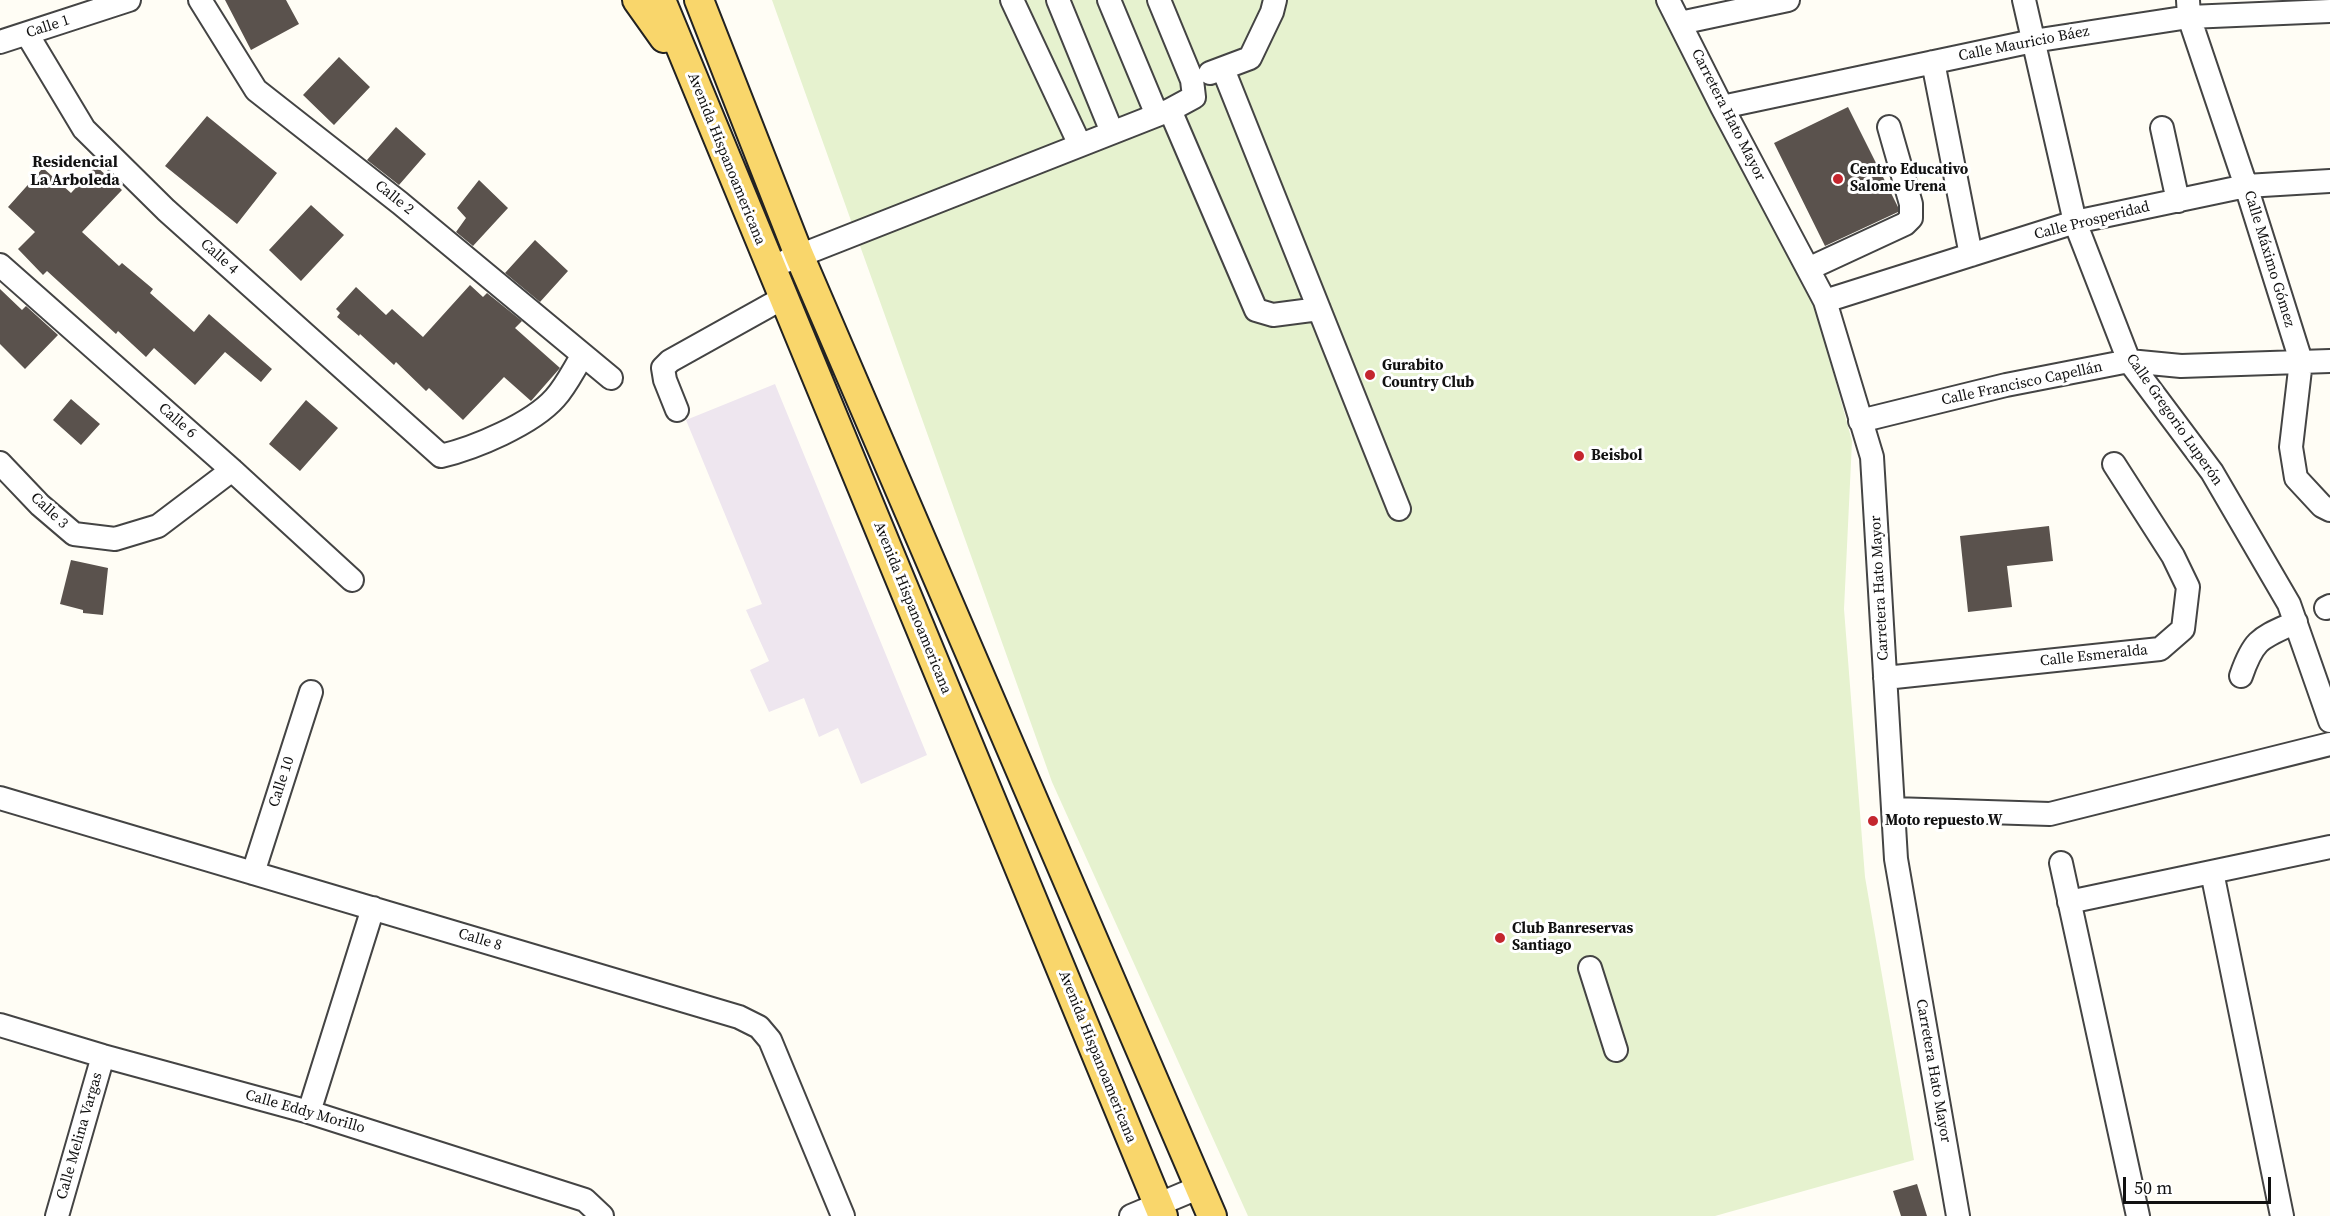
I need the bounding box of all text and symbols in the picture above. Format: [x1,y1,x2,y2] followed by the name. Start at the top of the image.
[24,12,72,42] street label: Calle 1
[1957,23,2091,65] street label: Calle Mauricio Báez
[1687,46,1769,184] street label: Carretera Hato Mayor
[683,70,769,248] street label: Avenida Hispanoamericana
[30,153,120,191] district label: Residencial La Arboleda
[1850,161,1968,196] place label: Centro Educativo Salome Urena
[1831,172,1845,186] marker: Centro Educativo Salome Urena
[371,177,417,219] street label: Calle 2
[2240,188,2298,330] street label: Calle Máximo Gómez
[2032,198,2152,244] street label: Calle Prosperidad
[196,235,242,279] street label: Calle 4
[2122,351,2226,489] street label: Calle Gregorio Luperón
[1382,357,1474,392] place label: Gurabito Country Club
[1940,358,2104,410] street label: Calle Francisco Capellán
[1363,368,1377,382] marker: Gurabito Country Club
[154,400,200,442] street label: Calle 6
[1591,447,1643,465] place label: Beisbol
[1572,449,1586,463] marker: Beisbol
[27,489,71,533] street label: Calle 3
[1867,515,1893,661] street label: Carretera Hato Mayor
[869,519,955,697] street label: Avenida Hispanoamericana
[2039,641,2149,671] street label: Calle Esmeralda
[265,754,299,810] street label: Calle 10
[1885,812,2002,830] place label: Moto repuesto W
[1866,814,1880,828] marker: Moto repuesto W
[1512,920,1633,955] place label: Club Banreservas Santiago
[456,925,504,955] street label: Calle 8
[1493,931,1507,945] marker: Club Banreservas Santiago
[1054,968,1140,1146] street label: Avenida Hispanoamericana
[1912,998,1954,1144] street label: Carretera Hato Mayor
[53,1070,107,1202] street label: Calle Melina Vargas
[243,1086,367,1138] street label: Calle Eddy Morillo
[2126,1165,2274,1203] scale bar
[2134,1175,2172,1200] text: 50 m

